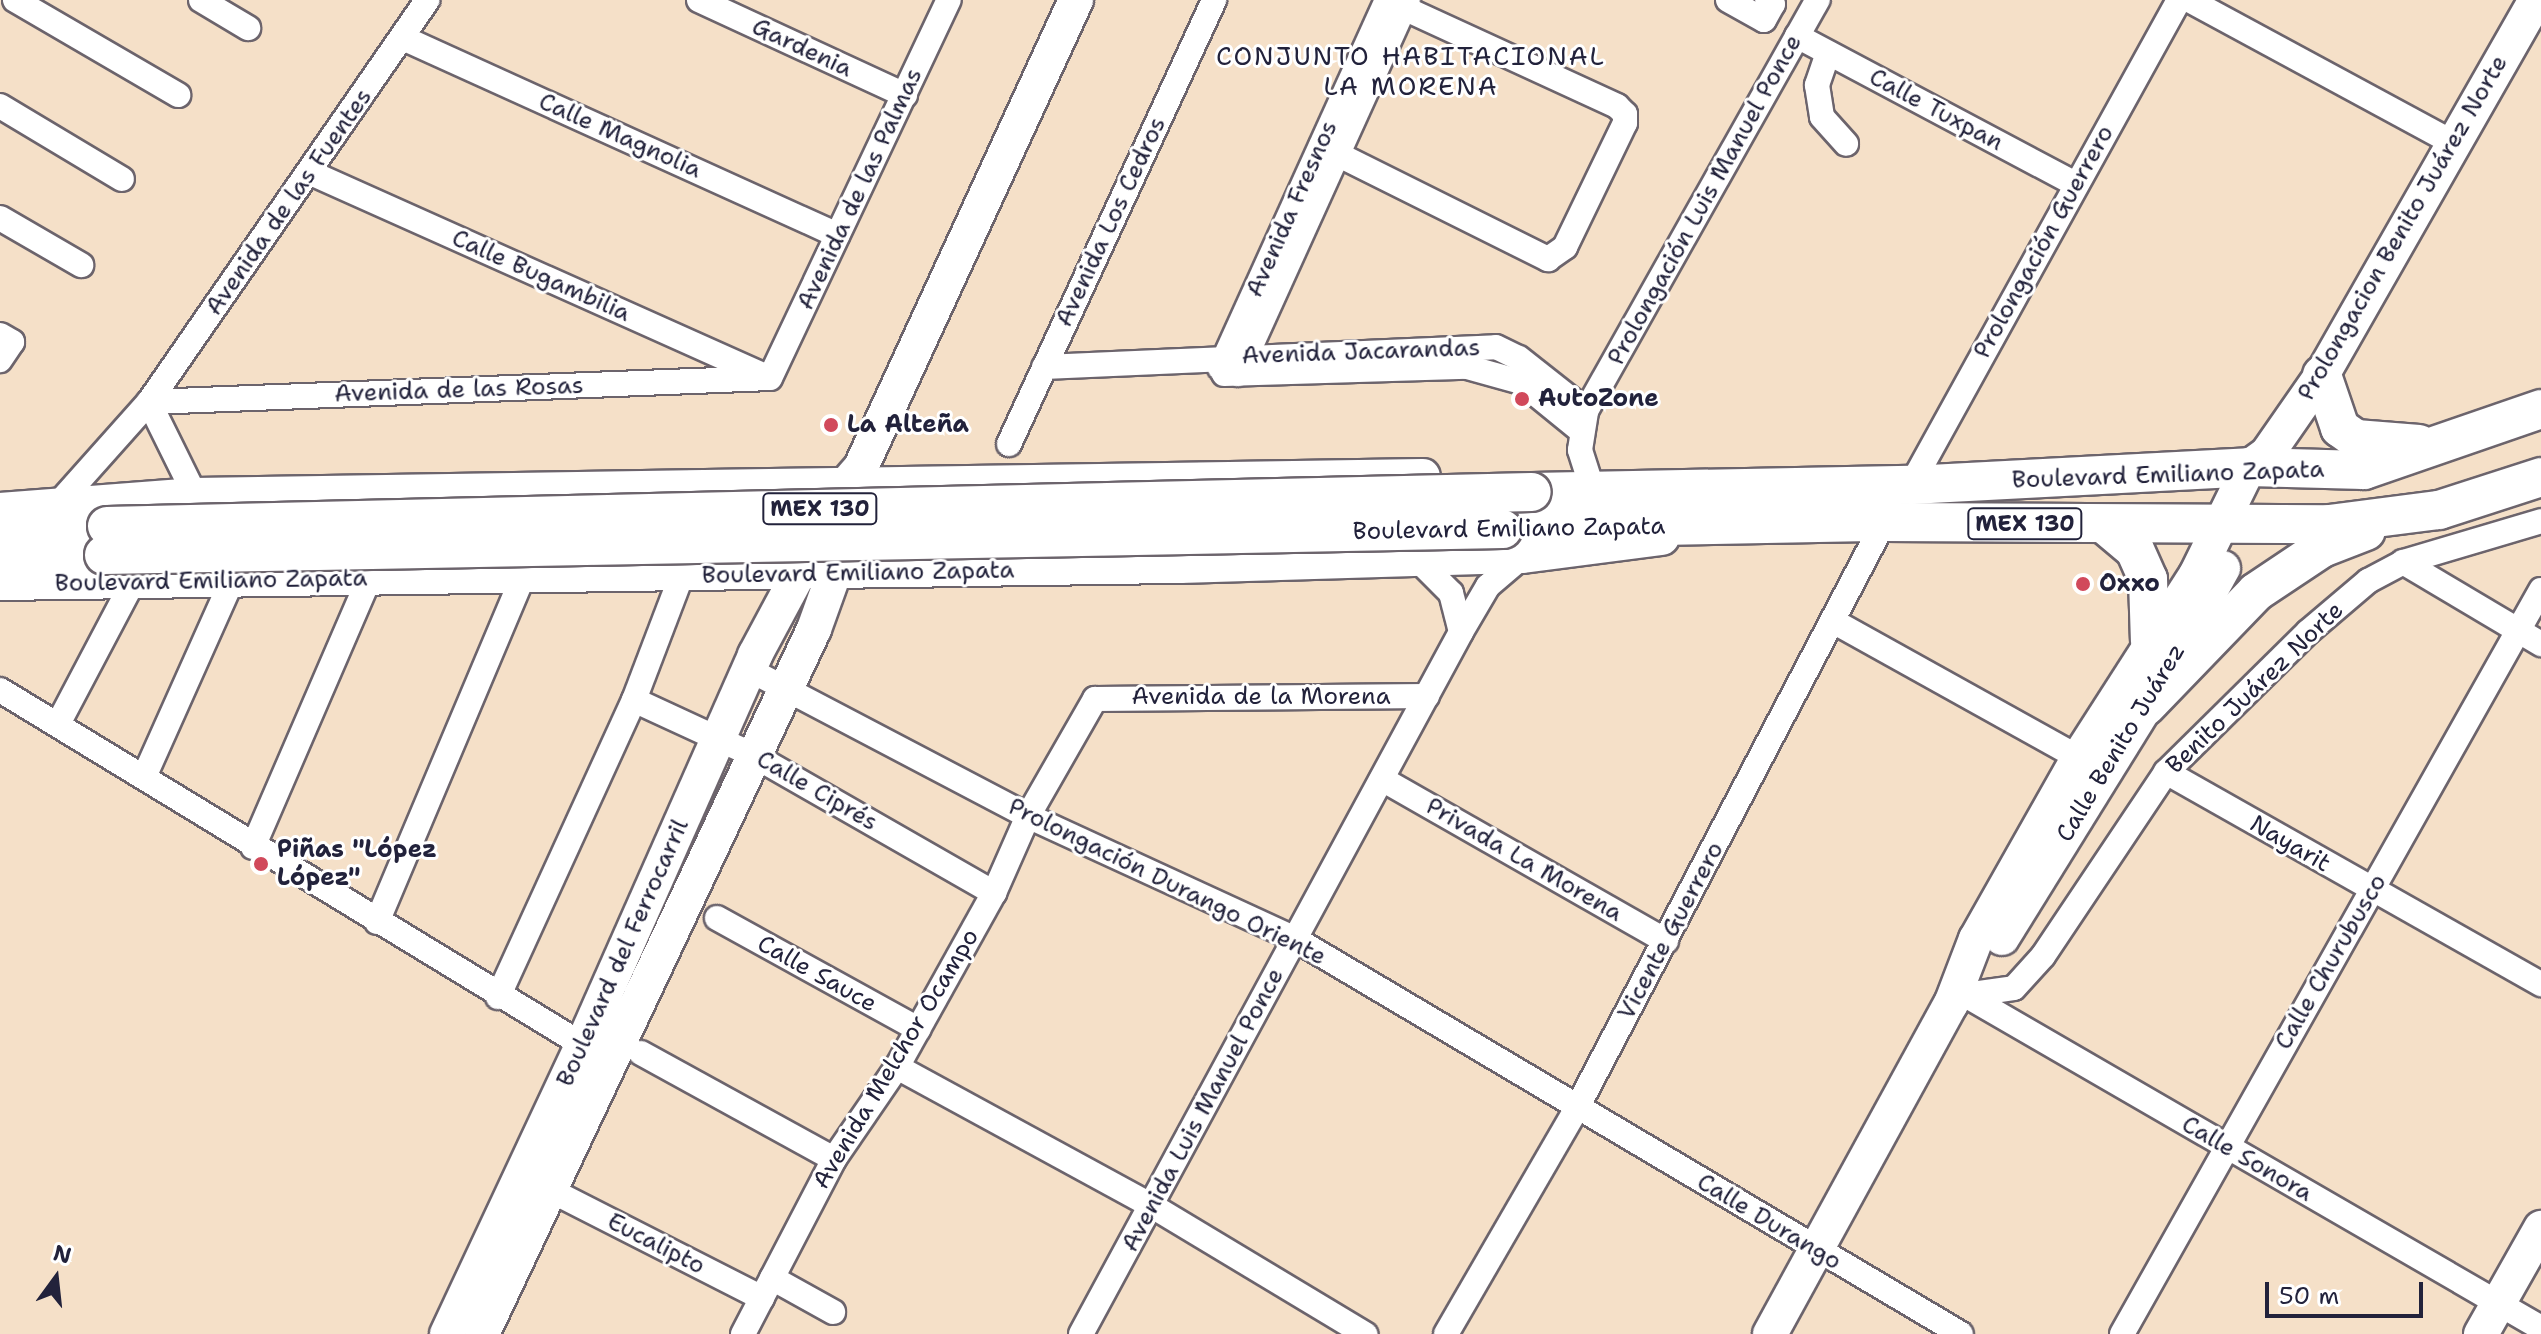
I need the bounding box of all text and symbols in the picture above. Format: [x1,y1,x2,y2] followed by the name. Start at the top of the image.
[747,12,857,84] street label: Gardenia
[1602,30,1808,370] street label: Prolongación Luis Manuel Ponce
[1216,40,1606,102] district label: CONJUNTO HABITACIONAL LA MORENA
[2292,50,2514,406] street label: Prolongacion Benito Juárez Norte
[1864,63,2008,157] street label: Calle Tuxpan
[791,64,929,314] street label: Avenida de las Palmas
[200,83,378,321] street label: Avenida de las Fuentes
[534,87,706,185] street label: Calle Magnolia
[1050,113,1172,331] street label: Avenida Los Cedros
[1240,116,1344,302] street label: Avenida Fresnos
[1968,120,2120,364] street label: Prolongación Guerrero
[447,224,635,328] street label: Calle Bugambilia
[1241,333,1481,371] street label: Avenida Jacarandas
[334,371,584,409] street label: Avenida de las Rosas
[1538,385,1659,413] place label: AutoZone
[1513,390,1531,408] marker: AutoZone
[847,411,969,439] place label: La Alteña
[822,416,840,434] marker: La Alteña
[2011,455,2325,495] street label: Boulevard Emiliano Zapata
[762,491,878,527] road number: MEX 130
[1967,506,2083,542] road number: MEX 130
[1352,512,1666,546] street label: Boulevard Emiliano Zapata
[701,556,1015,590] street label: Boulevard Emiliano Zapata
[54,564,368,598] street label: Boulevard Emiliano Zapata
[2099,570,2160,598] place label: Oxxo
[2074,575,2092,593] marker: Oxxo
[2160,596,2350,780] street label: Benito Juárez Norte
[2050,639,2192,847] street label: Calle Benito Juárez
[1131,683,1391,711] street label: Avenida de la Morena
[751,745,883,837] street label: Calle Ciprés
[1003,792,1331,972] street label: Prolongación Durango Oriente
[1421,792,1627,928] street label: Privada La Morena
[2245,809,2335,879] street label: Nayarit
[551,815,695,1091] street label: Boulevard del Ferrocarril
[277,836,437,892] place label: Piñas "López López"
[1612,837,1730,1025] street label: Vicente Guerrero
[252,855,270,873] marker: Piñas "López López"
[2269,869,2393,1055] street label: Calle Churubusco
[807,924,985,1194] street label: Avenida Melchor Ocampo
[752,929,882,1019] street label: Calle Sauce
[1116,963,1290,1257] street label: Avenida Luis Manuel Ponce
[2176,1110,2318,1208] street label: Calle Sonora
[1692,1168,1846,1276] street label: Calle Durango
[602,1207,710,1281] street label: Eucalipto
[16,1238,96,1318] north arrow
[50,1238,75,1271] text: N
[2269,1266,2427,1316] scale bar
[2279,1280,2339,1312] text: 50 m

